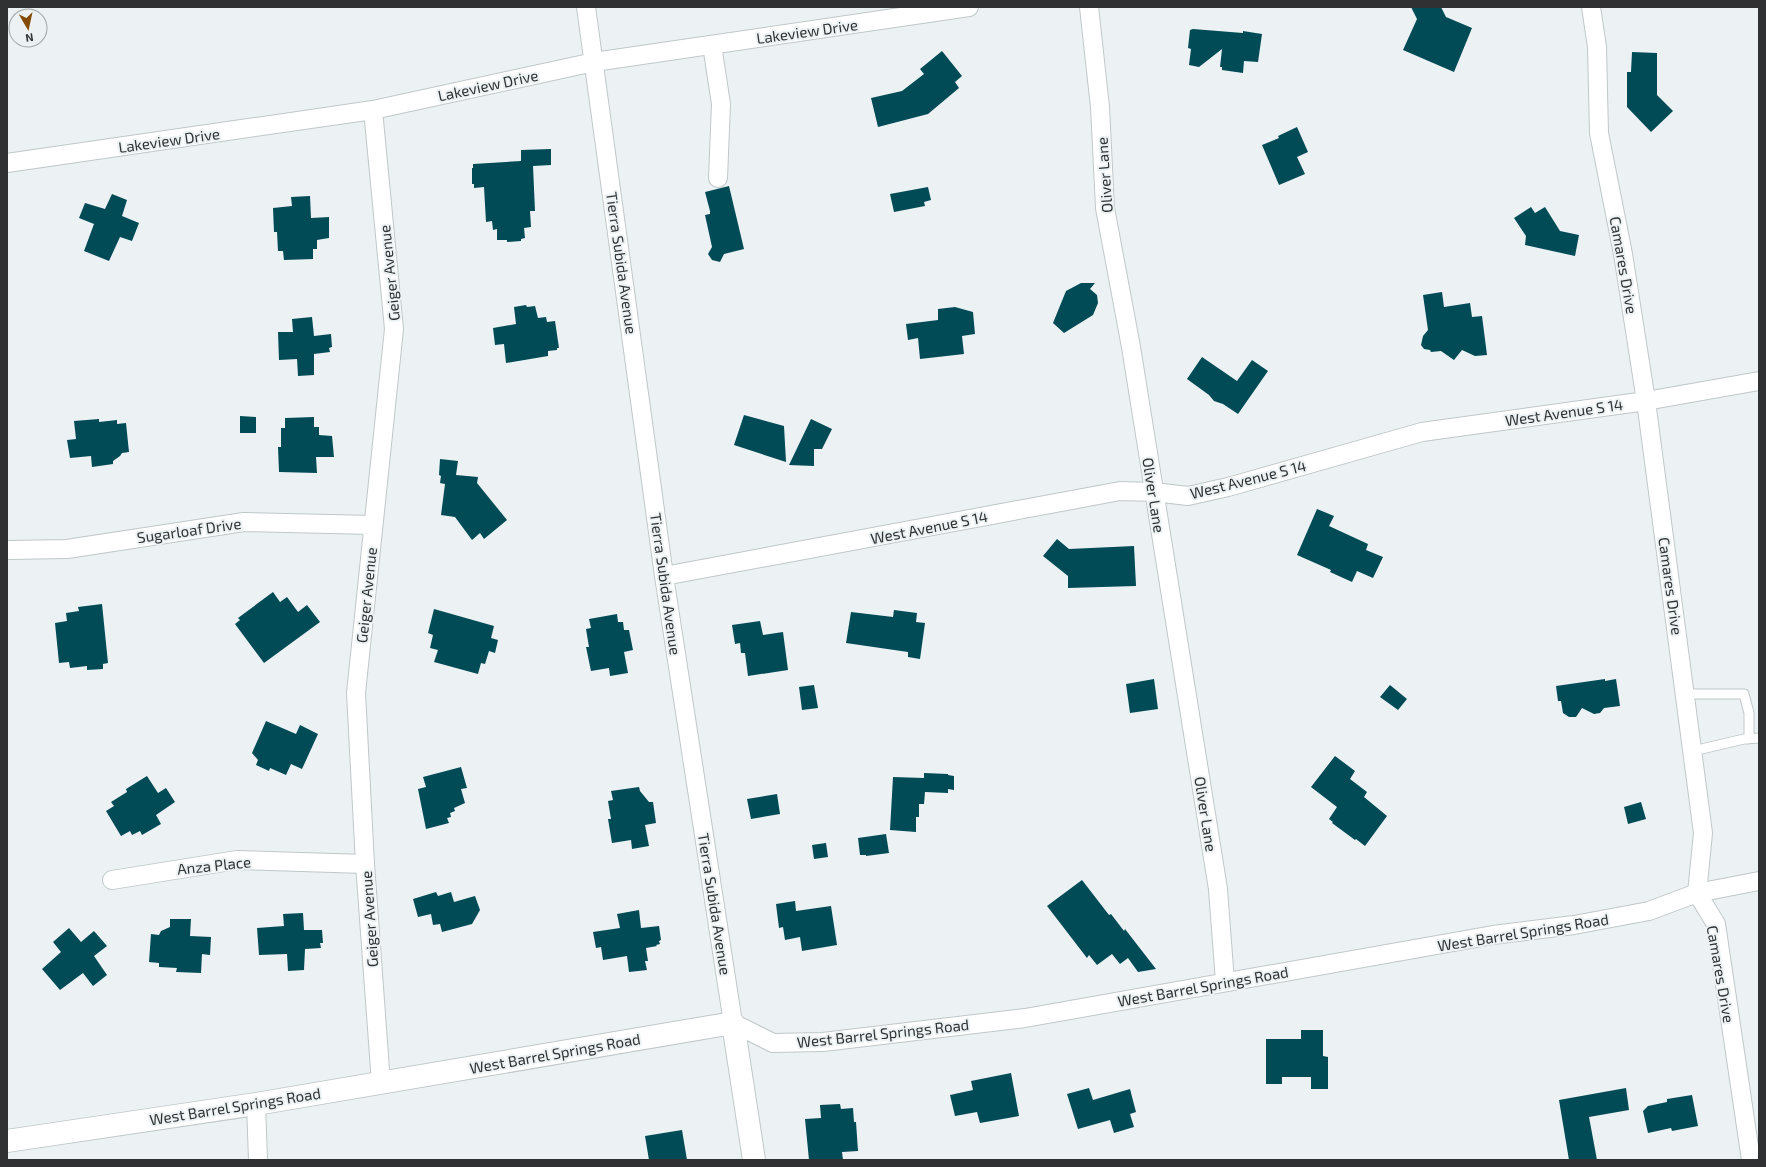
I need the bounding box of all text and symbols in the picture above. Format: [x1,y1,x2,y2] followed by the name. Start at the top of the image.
[8,8,48,48] north arrow
[755,15,859,47] street label: Lakeview Drive
[25,31,35,45] text: N
[436,66,540,104] street label: Lakeview Drive
[117,124,221,156] street label: Lakeview Drive
[1092,137,1116,213] street label: Oliver Lane
[603,191,641,335] street label: Tierra Subida Avenue
[1607,215,1641,315] street label: Camares Drive
[375,224,403,322] street label: Geiger Avenue
[1504,395,1624,429] street label: West Avenue S 14
[1139,456,1169,534] street label: Oliver Lane
[1188,456,1308,502] street label: West Avenue S 14
[869,507,989,547] street label: West Avenue S 14
[647,512,685,656] street label: Tierra Subida Avenue
[136,514,242,546] street label: Sugarloaf Drive
[1655,536,1687,636] street label: Camares Drive
[352,546,380,644] street label: Geiger Avenue
[1191,775,1221,853] street label: Oliver Lane
[695,832,735,976] street label: Tierra Subida Avenue
[176,852,252,878] street label: Anza Place
[357,870,381,968] street label: Geiger Avenue
[1436,910,1610,954] street label: West Barrel Springs Road
[1704,924,1738,1024] street label: Camares Drive
[1116,962,1290,1010] street label: West Barrel Springs Road
[796,1015,970,1051] street label: West Barrel Springs Road
[468,1029,642,1077] street label: West Barrel Springs Road
[148,1084,322,1128] street label: West Barrel Springs Road

